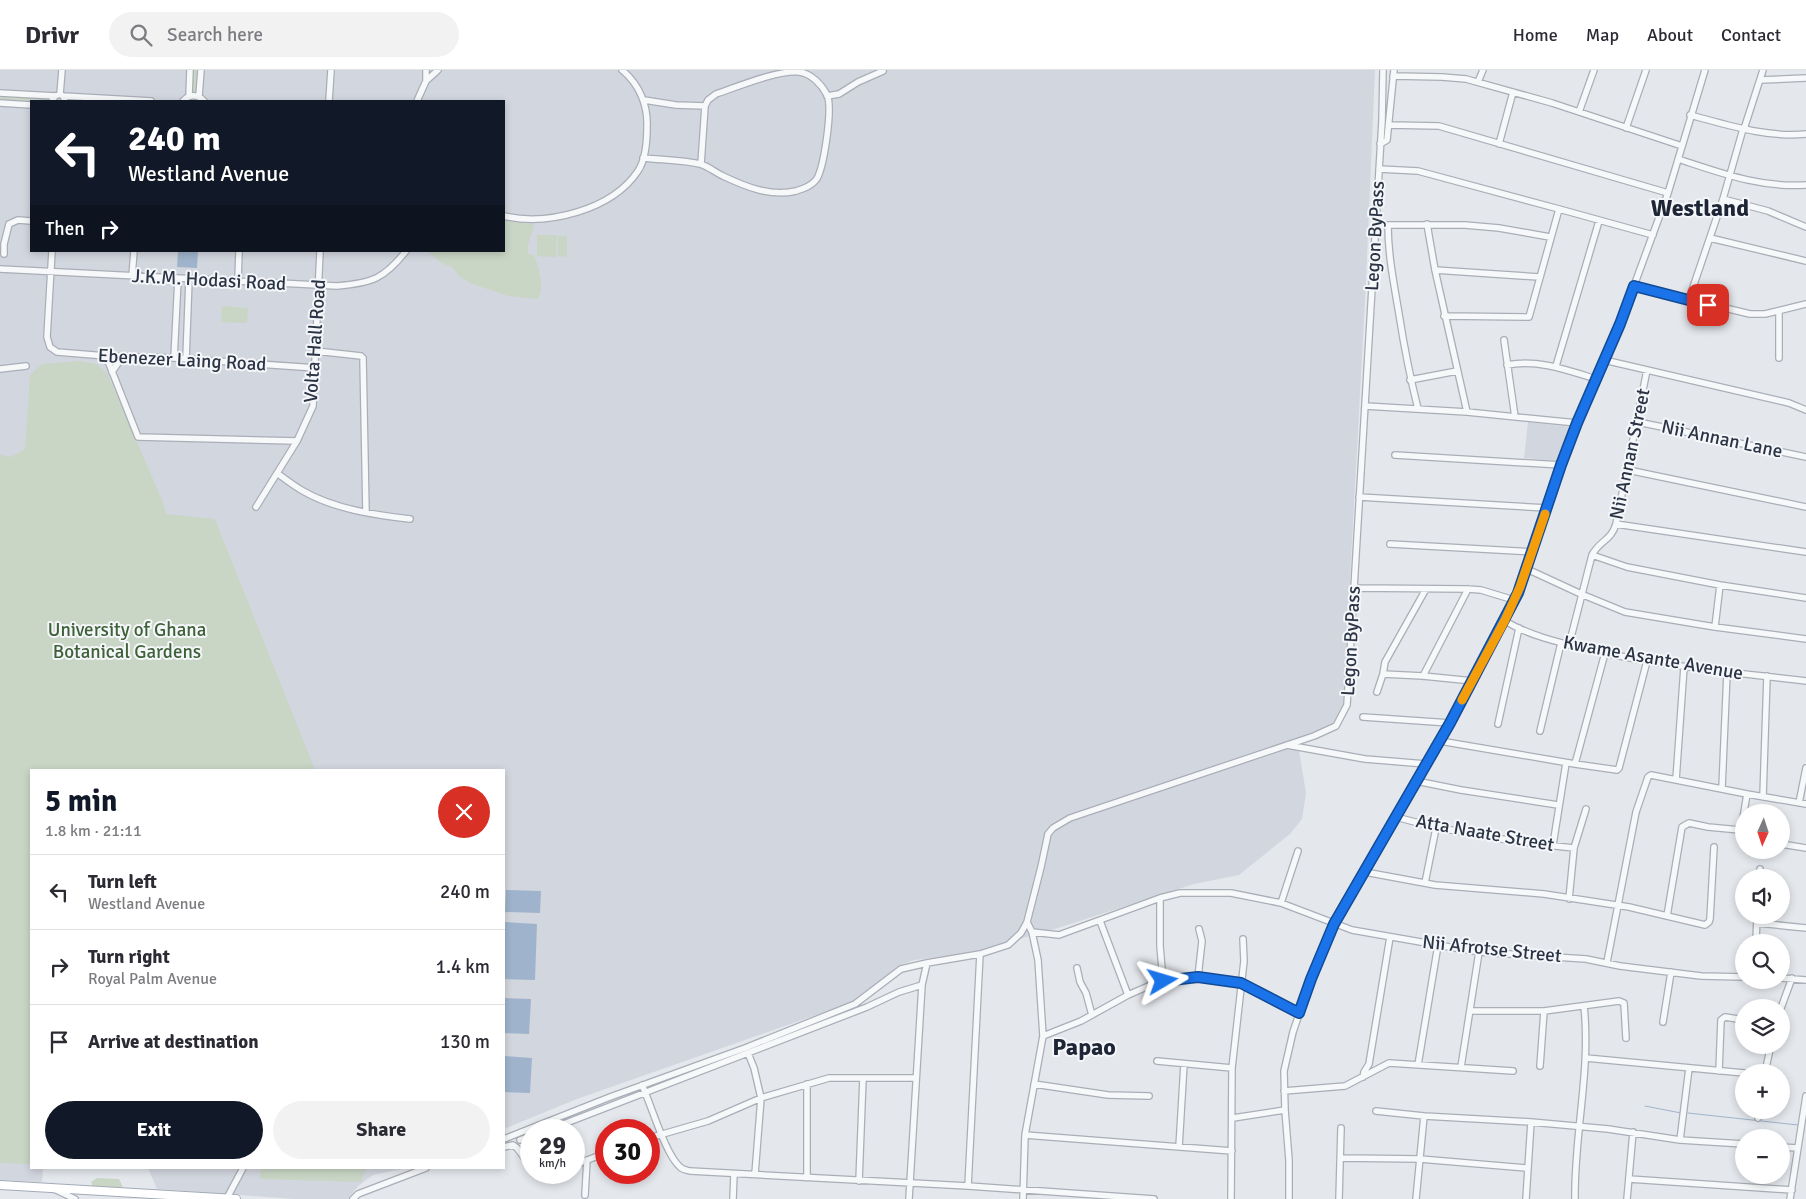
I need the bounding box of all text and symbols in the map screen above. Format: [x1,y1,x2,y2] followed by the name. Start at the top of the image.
[109,12,459,57] search box
[25,20,79,50] text: Drivr
[127,21,155,49] icon: search
[167,23,263,47] text: Search here
[1513,24,1558,46] text: Home
[1586,24,1619,46] text: Map
[1647,24,1693,46] text: About
[1721,24,1781,46] text: Contact
[128,117,221,160] text: 240 m
[45,120,110,185] icon: left
[128,160,289,187] text: Westland Avenue
[1360,180,1390,292] street label: Legon ByPass
[1651,193,1749,223] district label: Westland
[95,215,123,243] icon: right
[45,217,85,241] text: Then
[131,264,287,296] street label: J.K.M. Hodasi Road
[299,278,331,404] street label: Volta Hall Road
[1687,284,1729,326] pin
[1694,291,1722,319] icon: arrive
[97,344,267,376] street label: Ebenezer Laing Road
[1604,386,1656,522] street label: Nii Annan Street
[1659,414,1785,464] street label: Nii Annan Lane
[1336,585,1366,697] street label: Legon ByPass
[48,618,206,664] park label: University of Ghana Botanical Gardens
[1561,630,1745,686] street label: Kwame Asante Avenue
[45,783,117,820] text: 5 min
[438,786,490,838] button: close
[1735,804,1790,859] north arrow
[1735,804,1790,1184] map controls
[1414,809,1556,857] street label: Atta Naate Street
[45,821,142,841] text: 1.8 km · 21:11
[1735,869,1790,924] button: sound
[88,870,157,894] text: Turn left
[45,878,73,906] icon: left
[440,880,490,904] text: 240 m
[88,894,205,914] text: Westland Avenue
[1421,930,1563,968] street label: Nii Afrotse Street
[1735,934,1790,989] button: search
[88,945,170,969] text: Turn right
[45,953,73,981] icon: right
[1136,954,1188,1006] position arrow
[436,955,490,979] text: 1.4 km
[88,969,217,989] text: Royal Palm Avenue
[1735,999,1790,1054] button: layers
[45,1028,73,1056] icon: arrive
[88,1030,259,1054] text: Arrive at destination
[440,1030,490,1054] text: 130 m
[1052,1032,1116,1062] district label: Papao
[1735,1064,1790,1119] button: +
[45,1101,263,1159] button: Exit
[273,1101,490,1159] button: Share
[595,1119,660,1184] speed limit sign: 30
[1735,1129,1790,1184] button: −
[539,1130,566,1161] text: 29
[539,1156,566,1171] text: km/h

